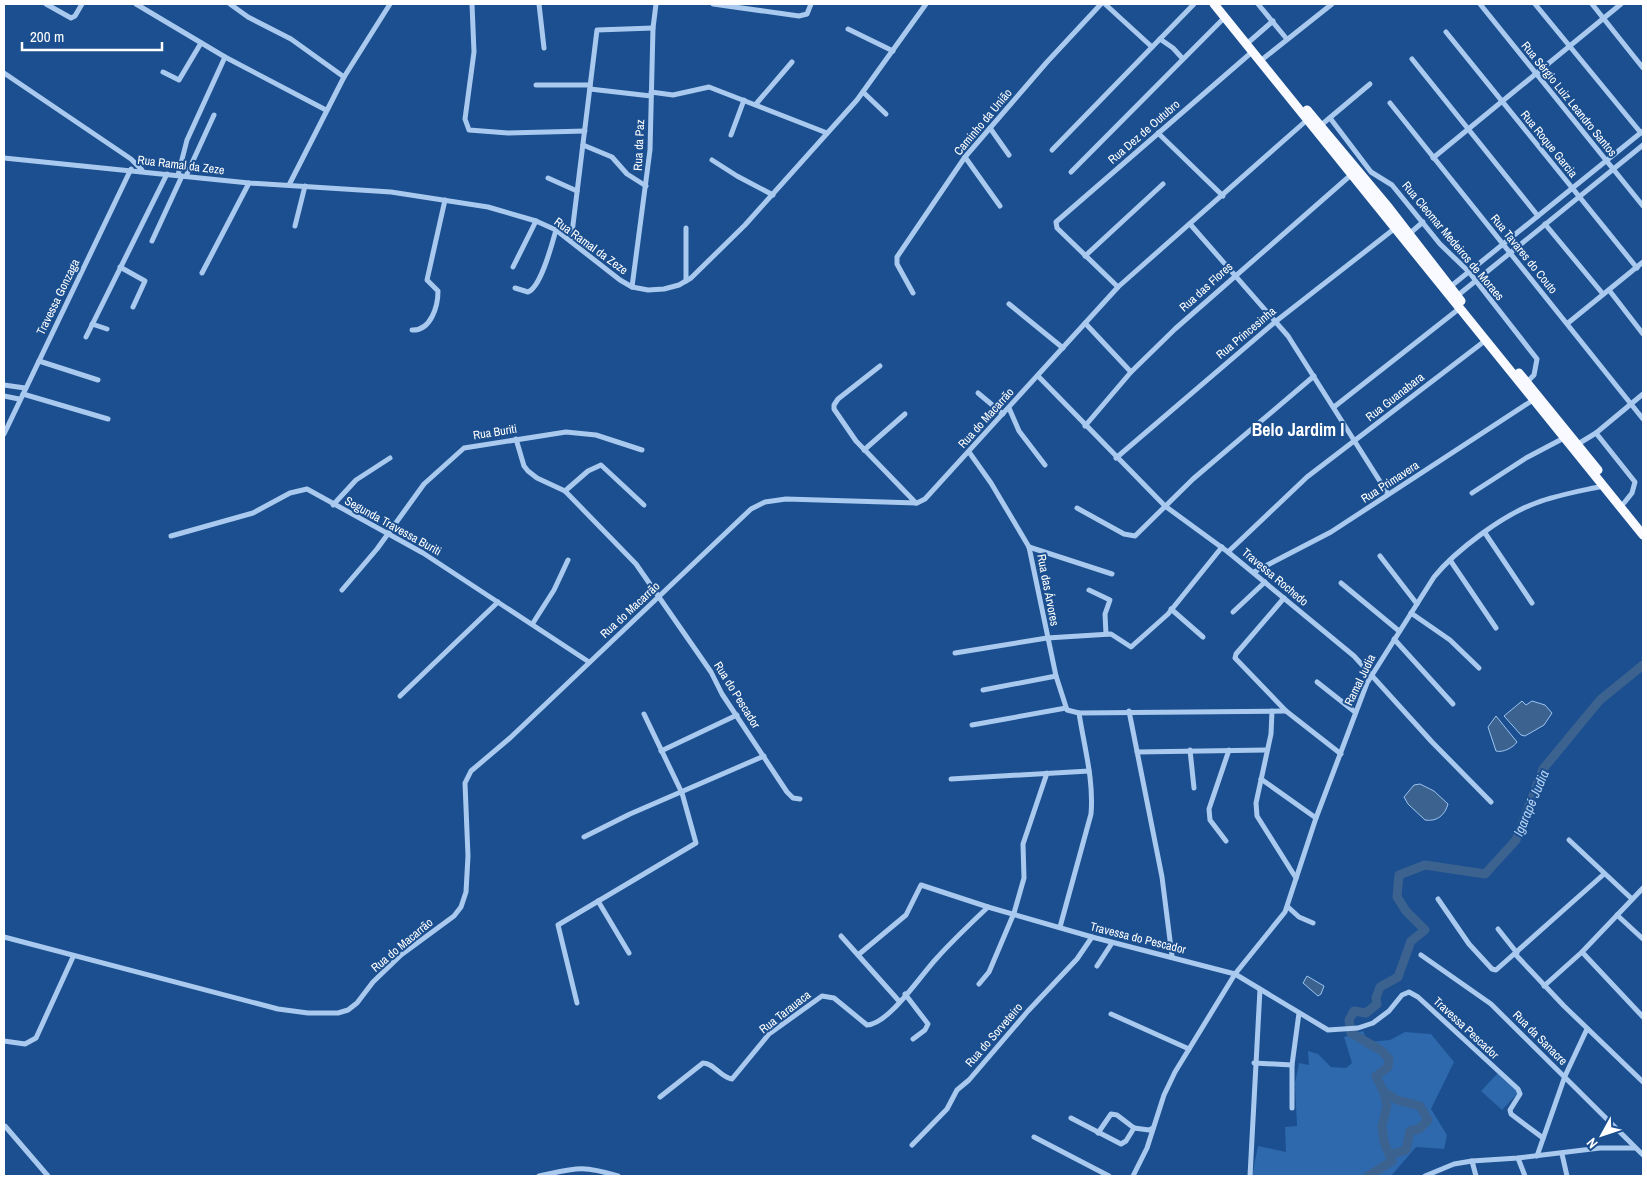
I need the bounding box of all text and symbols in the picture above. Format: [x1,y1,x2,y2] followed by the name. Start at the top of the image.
[22,20,162,52] scale bar
[30,26,64,47] text: 200 m
[1518,38,1620,160] street label: Rua Sérgio Luiz Leandro Santos
[950,85,1016,159] street label: Caminho da União
[1105,96,1183,168] street label: Rua Dez de Outubro
[1517,107,1581,181] street label: Rua Roque Garcia
[630,119,648,171] street label: Rua da Paz
[137,152,225,178] street label: Rua Ramal da Zeze
[1398,178,1508,304] street label: Rua Cleomar Medeiros de Moraes
[1487,211,1561,297] street label: Rua Tavares do Couto
[551,214,631,278] street label: Rua Ramal da Zeze
[33,256,84,338] street label: Travessa Gonzaga
[1176,259,1236,315] street label: Rua das Flores
[1213,303,1280,363] street label: Rua Princesinha
[1362,369,1428,425] street label: Rua Guanabara
[955,384,1017,452] street label: Rua do Macarrão
[1252,417,1344,442] district label: Belo Jardim I
[472,421,518,443] street label: Rua Buriti
[1358,457,1423,507] street label: Rua Primavera
[342,493,444,559] street label: Segunda Travessa Buriti
[1238,544,1312,610] street label: Travessa Rochedo
[1033,553,1063,627] street label: Rua das Árvores
[597,578,663,642] street label: Rua do Macarrão
[1341,651,1380,708] street label: Ramal Judia
[710,659,764,732] street label: Rua do Pescador
[1509,767,1553,839] water label: Igarapé Judia
[368,914,436,976] street label: Rua do Macarrão
[1088,918,1188,958] street label: Travessa do Pescador
[756,987,814,1037] street label: Rua Tarauaca
[1430,993,1503,1063] street label: Travessa Pescador
[962,1000,1026,1070] street label: Rua do Sorveteiro
[1509,1007,1571,1069] street label: Rua da Sanacre
[1577,1110,1627,1160] north arrow
[1582,1134,1602,1152] text: N

